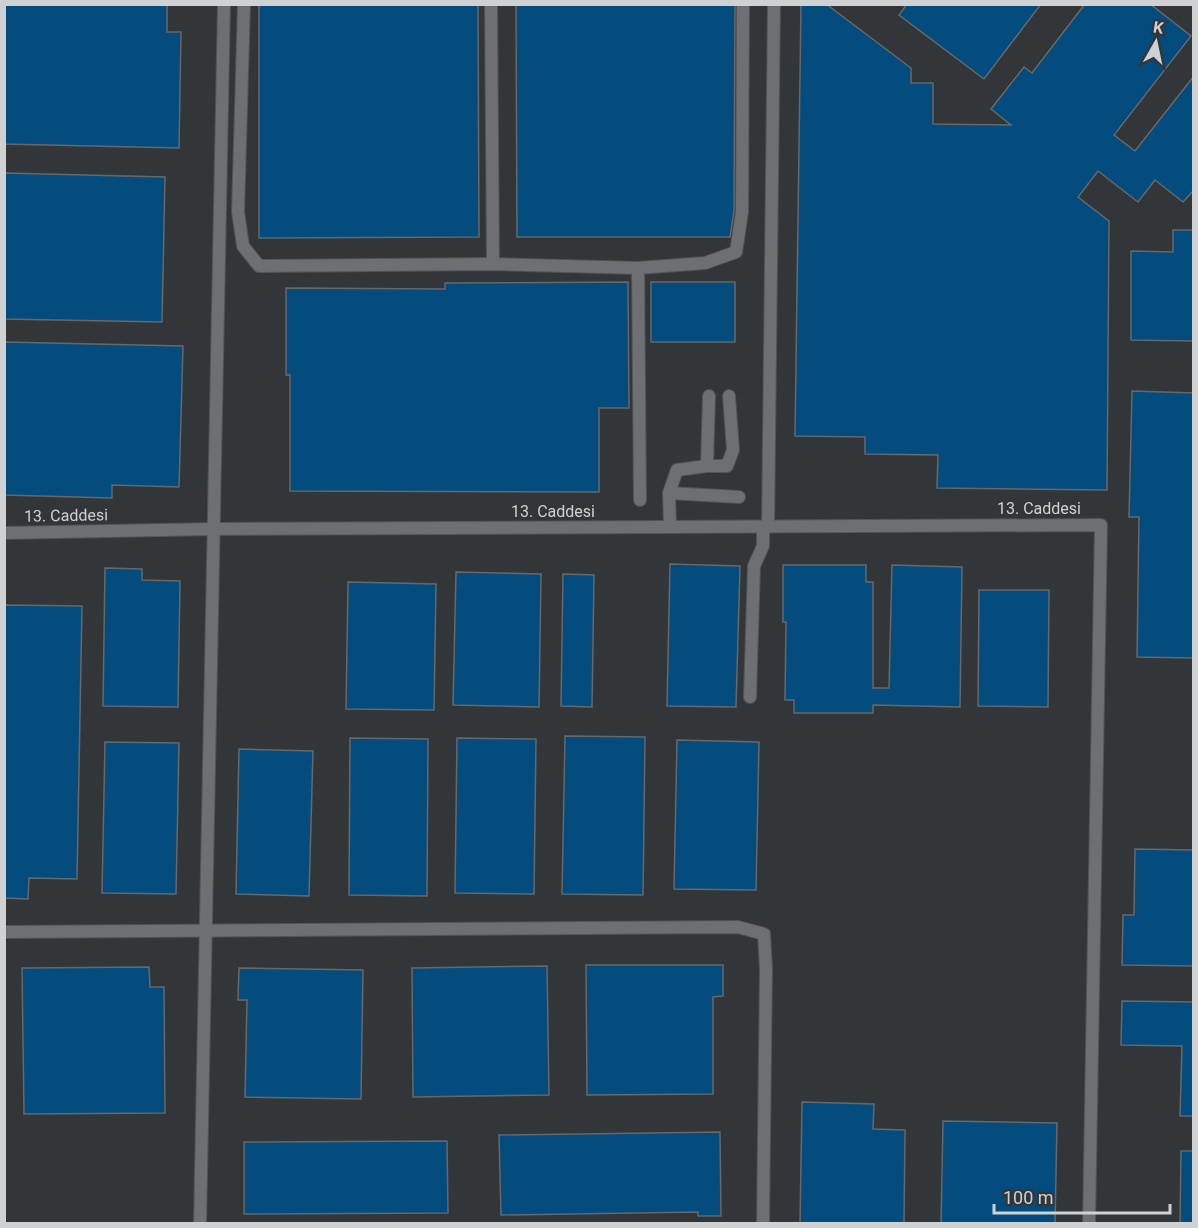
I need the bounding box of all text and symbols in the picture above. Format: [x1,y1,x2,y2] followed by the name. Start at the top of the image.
[1126,12,1186,72] north arrow
[1152,17,1166,38] text: K
[997,499,1081,518] street label: 13. Caddesi
[511,502,595,521] street label: 13. Caddesi
[24,505,108,526] street label: 13. Caddesi
[994,1177,1170,1215] scale bar
[1003,1187,1054,1208] text: 100 m

